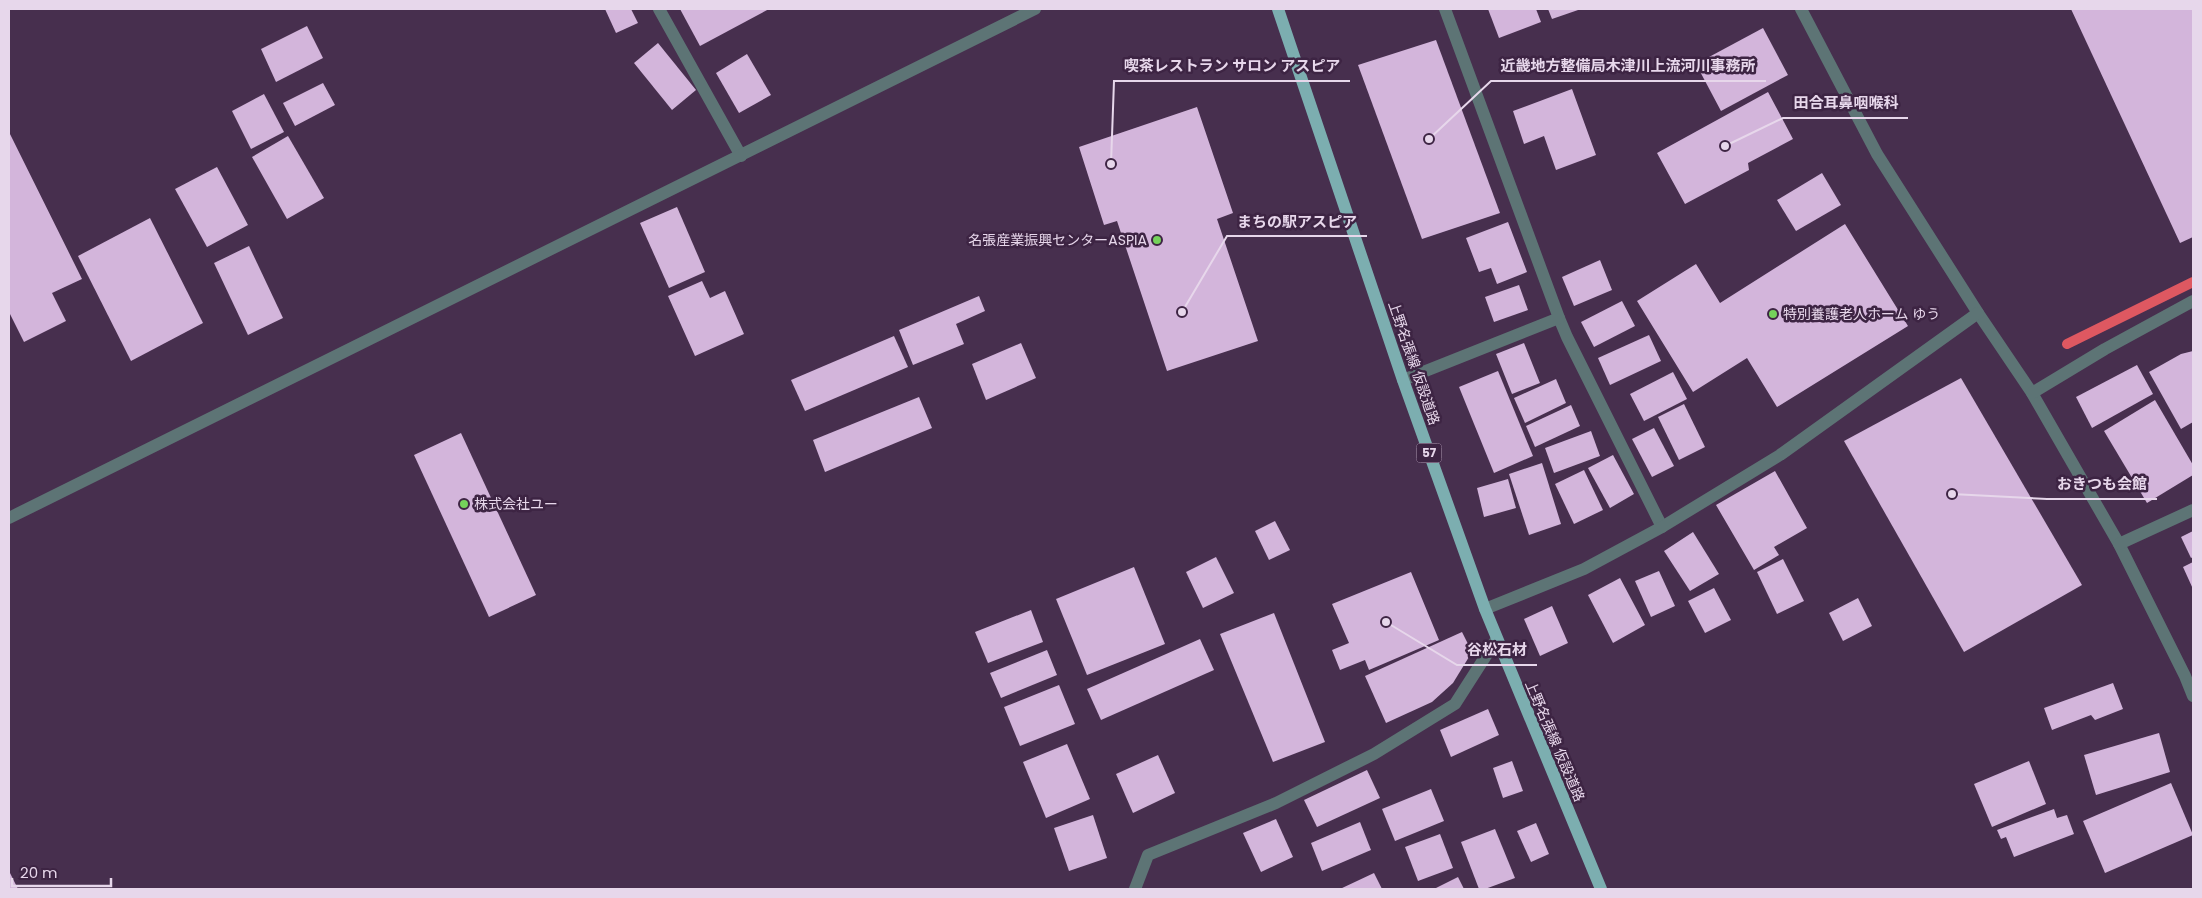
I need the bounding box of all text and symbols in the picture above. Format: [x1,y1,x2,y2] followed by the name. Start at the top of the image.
[1114,51,1350,81] callout: 喫茶レストラン サロン アスピア
[1491,51,1766,81] callout: 近畿地方整備局木津川上流河川事務所
[1124,55,1340,76] text: 喫茶レストラン サロン アスピア
[1500,55,1756,76] text: 近畿地方整備局木津川上流河川事務所
[1783,88,1908,118] callout: 田合耳鼻咽喉科
[1793,92,1899,113] text: 田合耳鼻咽喉科
[1227,206,1367,236] callout: まちの駅アスピア
[1237,211,1357,232] text: まちの駅アスピア
[968,230,1147,250] place label: 名張産業振興センターASPIA
[1151,234,1163,246] marker: 名張産業振興センターASPIA
[1383,298,1445,428] street label: 上野名張線 仮設道路
[1783,304,1940,324] place label: 特別養護老人ホーム ゆう
[1767,308,1779,320] marker: 特別養護老人ホーム ゆう
[1416,443,1442,462] road number: 57
[2047,469,2157,499] callout: おきつも会館
[2057,473,2147,494] text: おきつも会館
[474,494,558,514] place label: 株式会社ユー
[458,498,470,510] marker: 株式会社ユー
[1457,635,1537,665] callout: 谷松石材
[1467,639,1527,660] text: 谷松石材
[1520,677,1590,805] street label: 上野名張線 仮設道路
[12,856,111,888] scale bar
[20,862,58,883] text: 20 m

